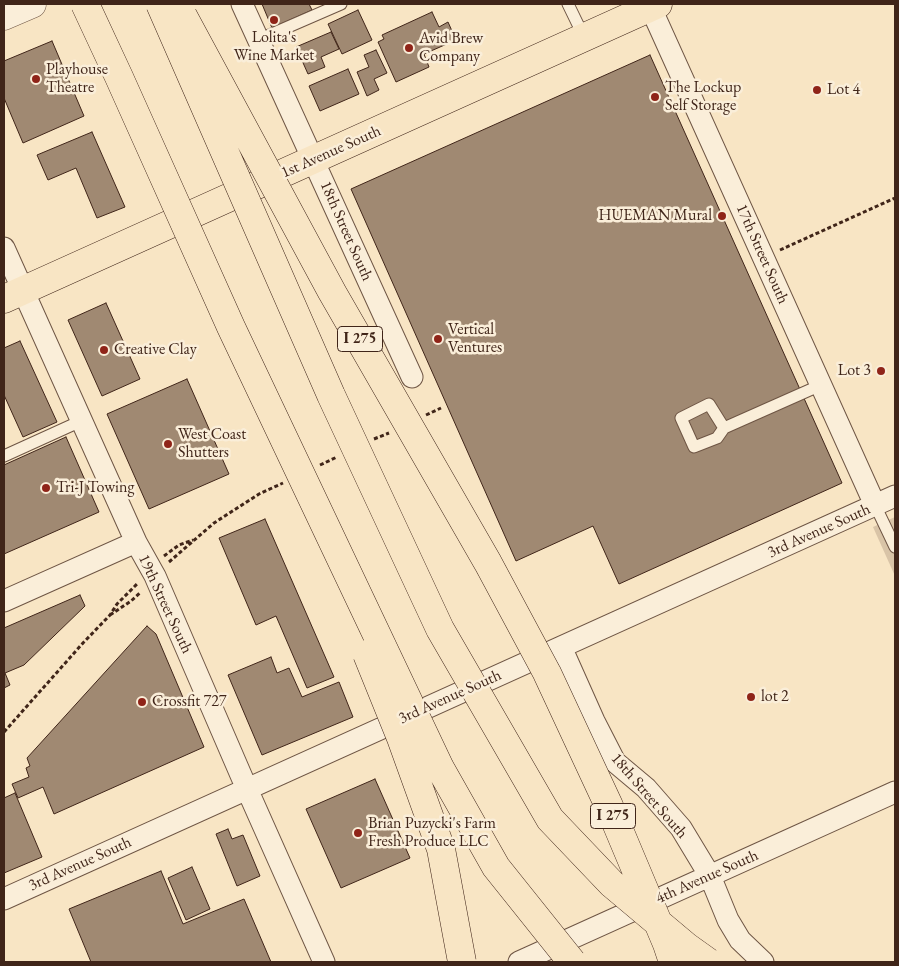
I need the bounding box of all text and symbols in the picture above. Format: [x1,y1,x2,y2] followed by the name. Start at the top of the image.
[268,14,280,26] marker: Lolita's Wine Market
[234,28,314,66] place label: Lolita's Wine Market
[419,29,483,67] place label: Avid Brew Company
[403,42,415,54] marker: Avid Brew Company
[46,60,108,98] place label: Playhouse Theatre
[30,73,42,85] marker: Playhouse Theatre
[665,78,741,116] place label: The Lockup Self Storage
[827,80,860,100] place label: Lot 4
[811,84,823,96] marker: Lot 4
[649,91,661,103] marker: The Lockup Self Storage
[278,121,384,183] street label: 1st Avenue South
[315,178,377,284] street label: 18th Street South
[731,201,793,307] street label: 17th Street South
[598,206,712,226] place label: HUEMAN Mural
[716,210,728,222] marker: HUEMAN Mural
[448,320,502,358] place label: Vertical Ventures
[338,326,382,352] road number: I 275
[432,333,444,345] marker: Vertical Ventures
[114,340,197,360] place label: Creative Clay
[98,344,110,356] marker: Creative Clay
[838,361,871,381] place label: Lot 3
[875,365,887,377] marker: Lot 3
[178,425,246,463] place label: West Coast Shutters
[162,438,174,450] marker: West Coast Shutters
[56,478,134,498] place label: Tri-J Towing
[40,482,52,494] marker: Tri-J Towing
[765,500,873,562] street label: 3rd Avenue South
[134,551,196,657] street label: 19th Street South
[396,666,504,728] street label: 3rd Avenue South
[761,687,789,707] place label: lot 2
[745,691,757,703] marker: lot 2
[152,692,227,712] place label: Crossfit 727
[136,696,148,708] marker: Crossfit 727
[607,749,691,843] street label: 18th Street South
[590,804,636,828] road number: I 275
[368,814,496,852] place label: Brian Puzycki's Farm Fresh Produce LLC
[352,827,364,839] marker: Brian Puzycki's Farm Fresh Produce LLC
[26,833,134,895] street label: 3rd Avenue South
[653,846,761,908] street label: 4th Avenue South

